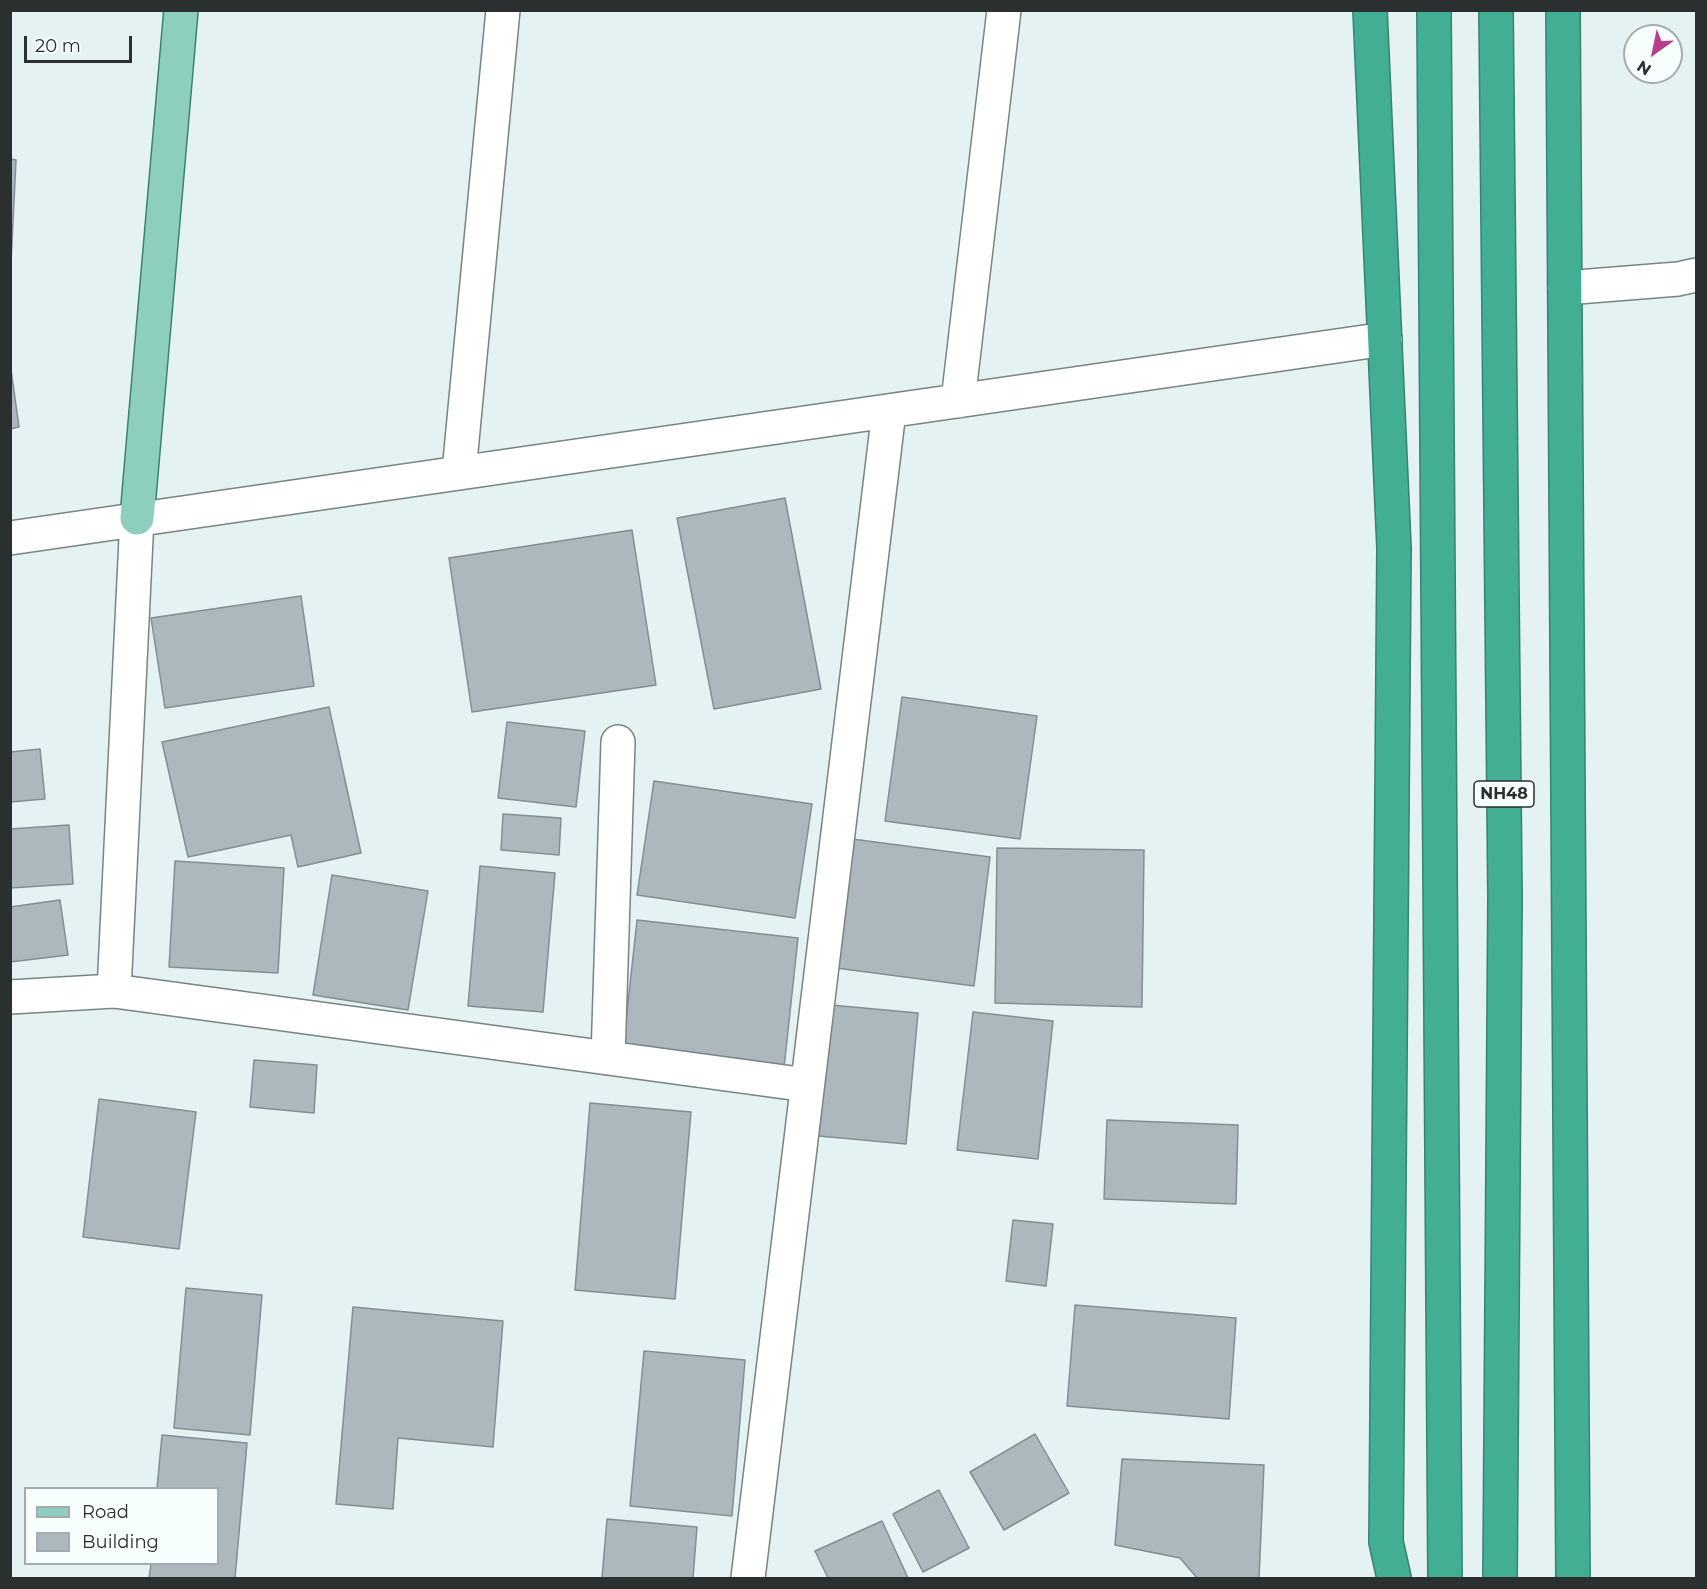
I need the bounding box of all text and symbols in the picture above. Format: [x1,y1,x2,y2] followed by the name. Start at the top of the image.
[27,24,135,62] scale bar
[1623,24,1683,84] north arrow
[35,35,81,57] text: 20 m
[1633,56,1655,79] text: N
[1474,781,1534,807] road number: NH48
[24,1487,219,1565] legend
[82,1501,129,1523] text: Road
[82,1531,159,1553] text: Building

